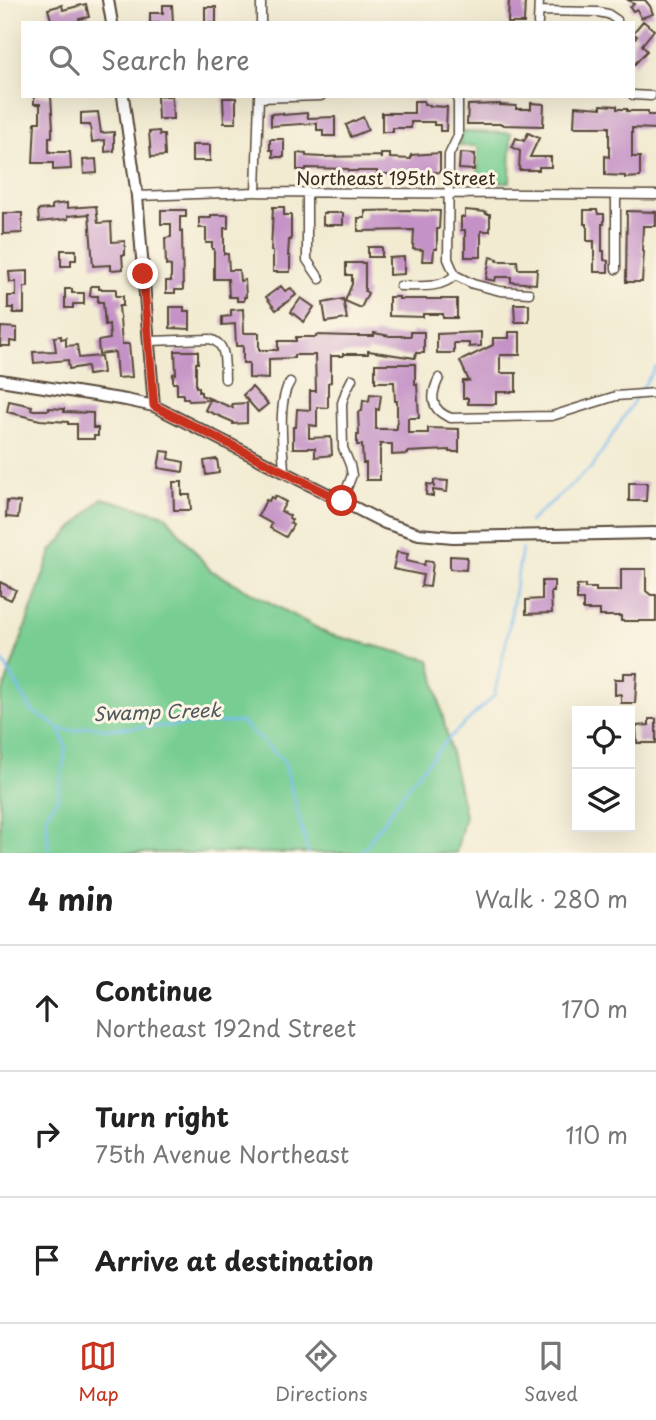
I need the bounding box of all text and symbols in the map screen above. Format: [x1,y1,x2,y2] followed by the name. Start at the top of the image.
[21,21,635,98] search box
[101,40,250,79] text: Search here
[45,41,83,79] icon: search
[296,164,496,191] street label: Northeast 195th Street
[127,258,158,289] route end
[326,485,357,516] route start
[93,695,223,727] water label: Swamp Creek
[572,706,635,832] map controls
[572,706,635,769] button: locate
[572,769,635,832] button: layers
[28,876,114,921] text: 4 min
[475,881,628,916] text: Walk · 280 m
[95,971,212,1010] text: Continue
[28,989,66,1027] icon: ahead
[561,991,628,1026] text: 170 m
[95,1010,356,1045] text: Northeast 192nd Street
[95,1097,229,1136] text: Turn right
[28,1115,66,1153] icon: right
[566,1117,628,1152] text: 110 m
[95,1136,349,1171] text: 75th Avenue Northeast
[28,1241,66,1279] icon: arrive
[95,1241,374,1280] text: Arrive at destination
[78,1337,119,1407] tab: Map
[275,1337,368,1407] tab: Directions
[524,1337,578,1407] tab: Saved

